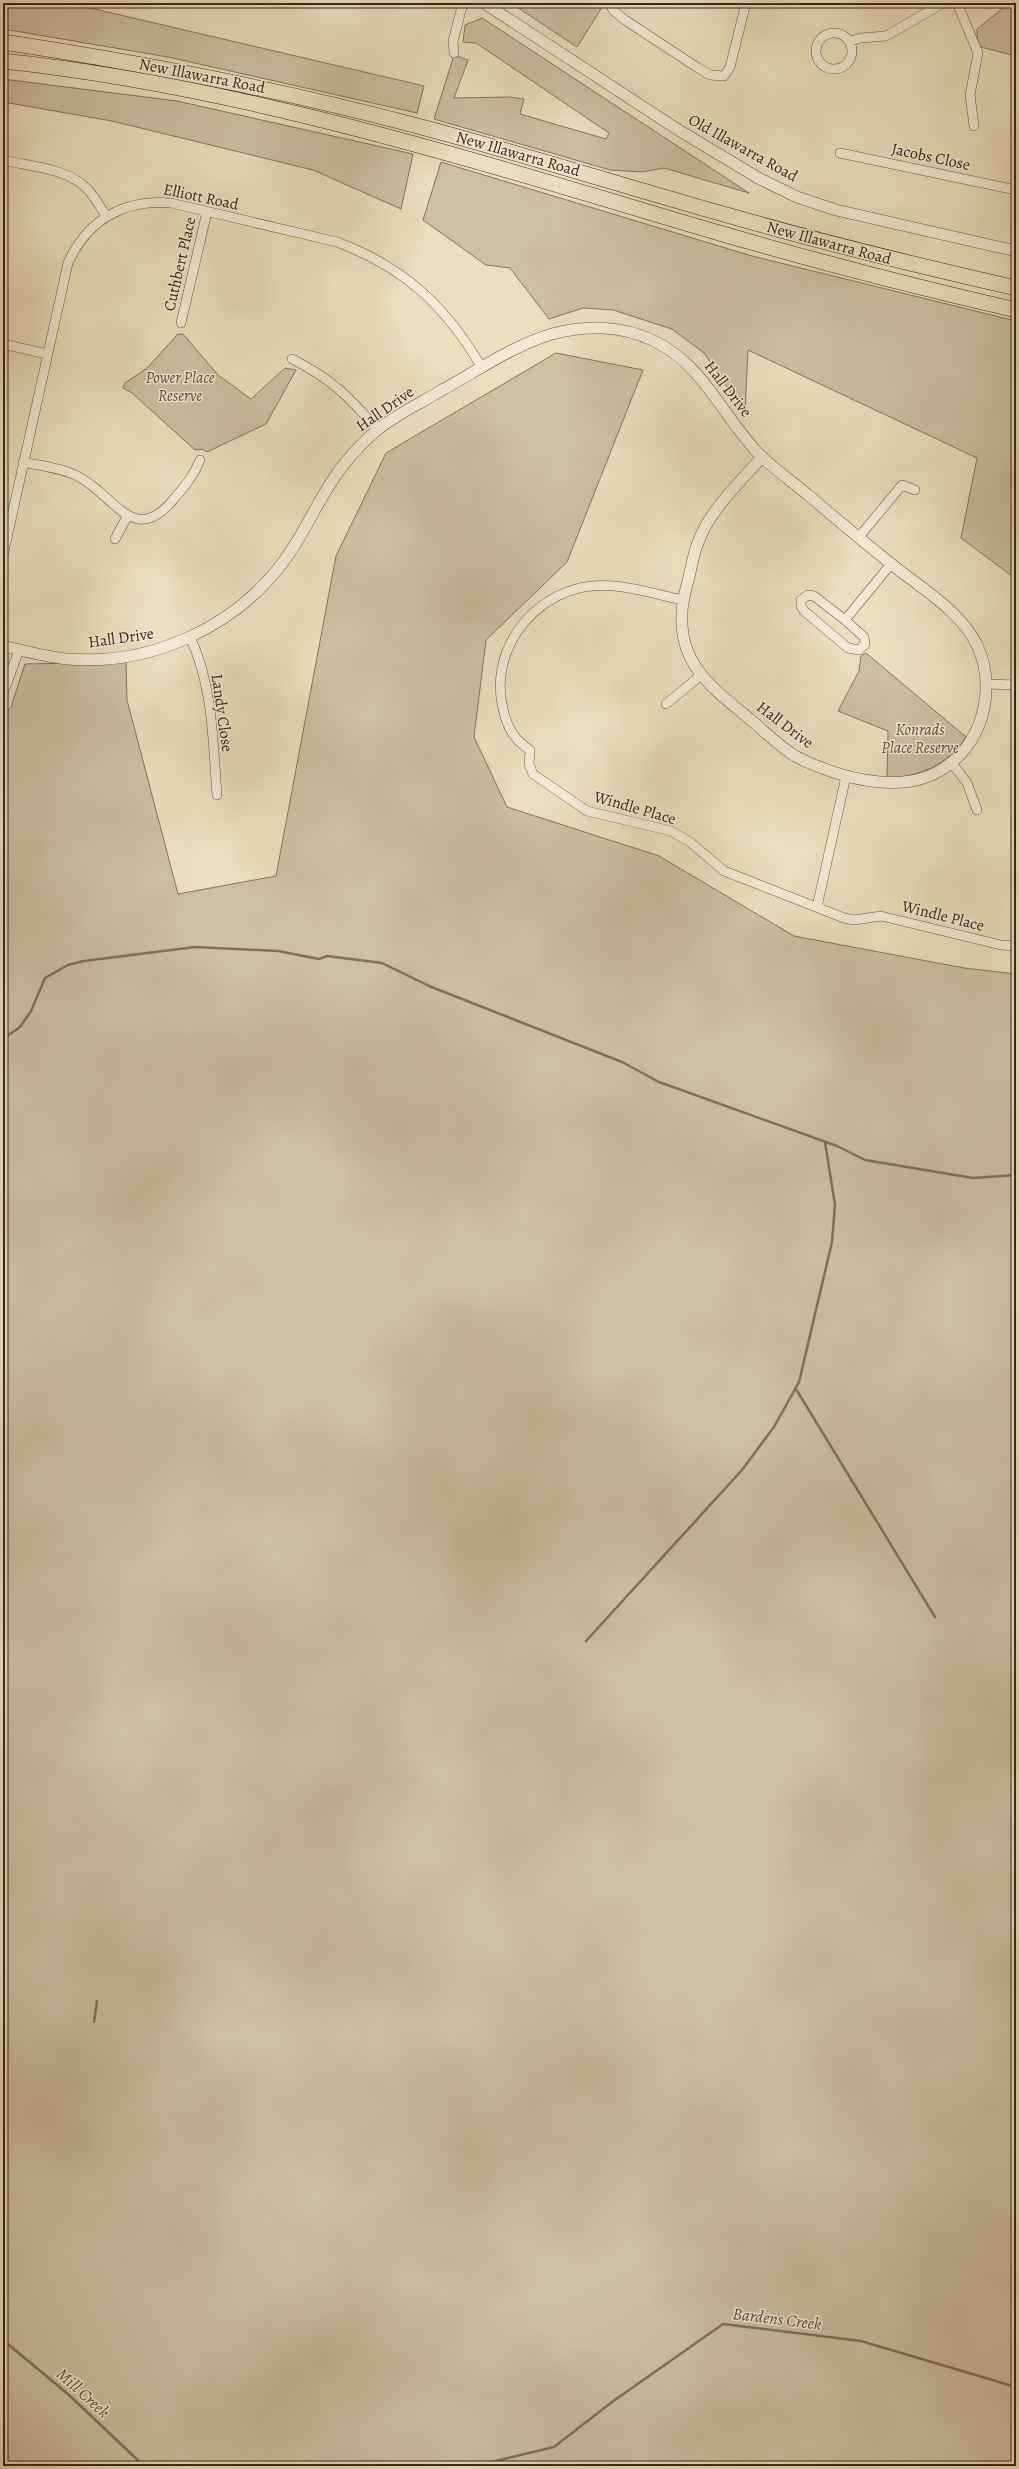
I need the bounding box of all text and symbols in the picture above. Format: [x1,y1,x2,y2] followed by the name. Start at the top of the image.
[137,53,267,99] street label: New Illawarra Road
[684,109,802,187] street label: Old Illawarra Road
[453,126,583,182] street label: New Illawarra Road
[890,138,972,176] street label: Jacobs Close
[161,178,241,216] street label: Elliott Road
[158,215,202,313] street label: Cuthbert Place
[764,216,894,270] street label: New Illawarra Road
[699,356,757,422] street label: Hall Drive
[146,367,215,407] park label: Power Place Reserve
[352,381,418,437] street label: Hall Drive
[87,623,155,653] street label: Hall Drive
[206,672,238,754] street label: Landy Close
[752,696,818,754] street label: Hall Drive
[881,719,959,759] park label: Konrads Place Reserve
[590,786,679,830] street label: Windle Place
[898,895,987,937] street label: Windle Place
[731,2302,823,2336] water label: Bardens Creek
[51,2363,115,2424] water label: Mill Creek

